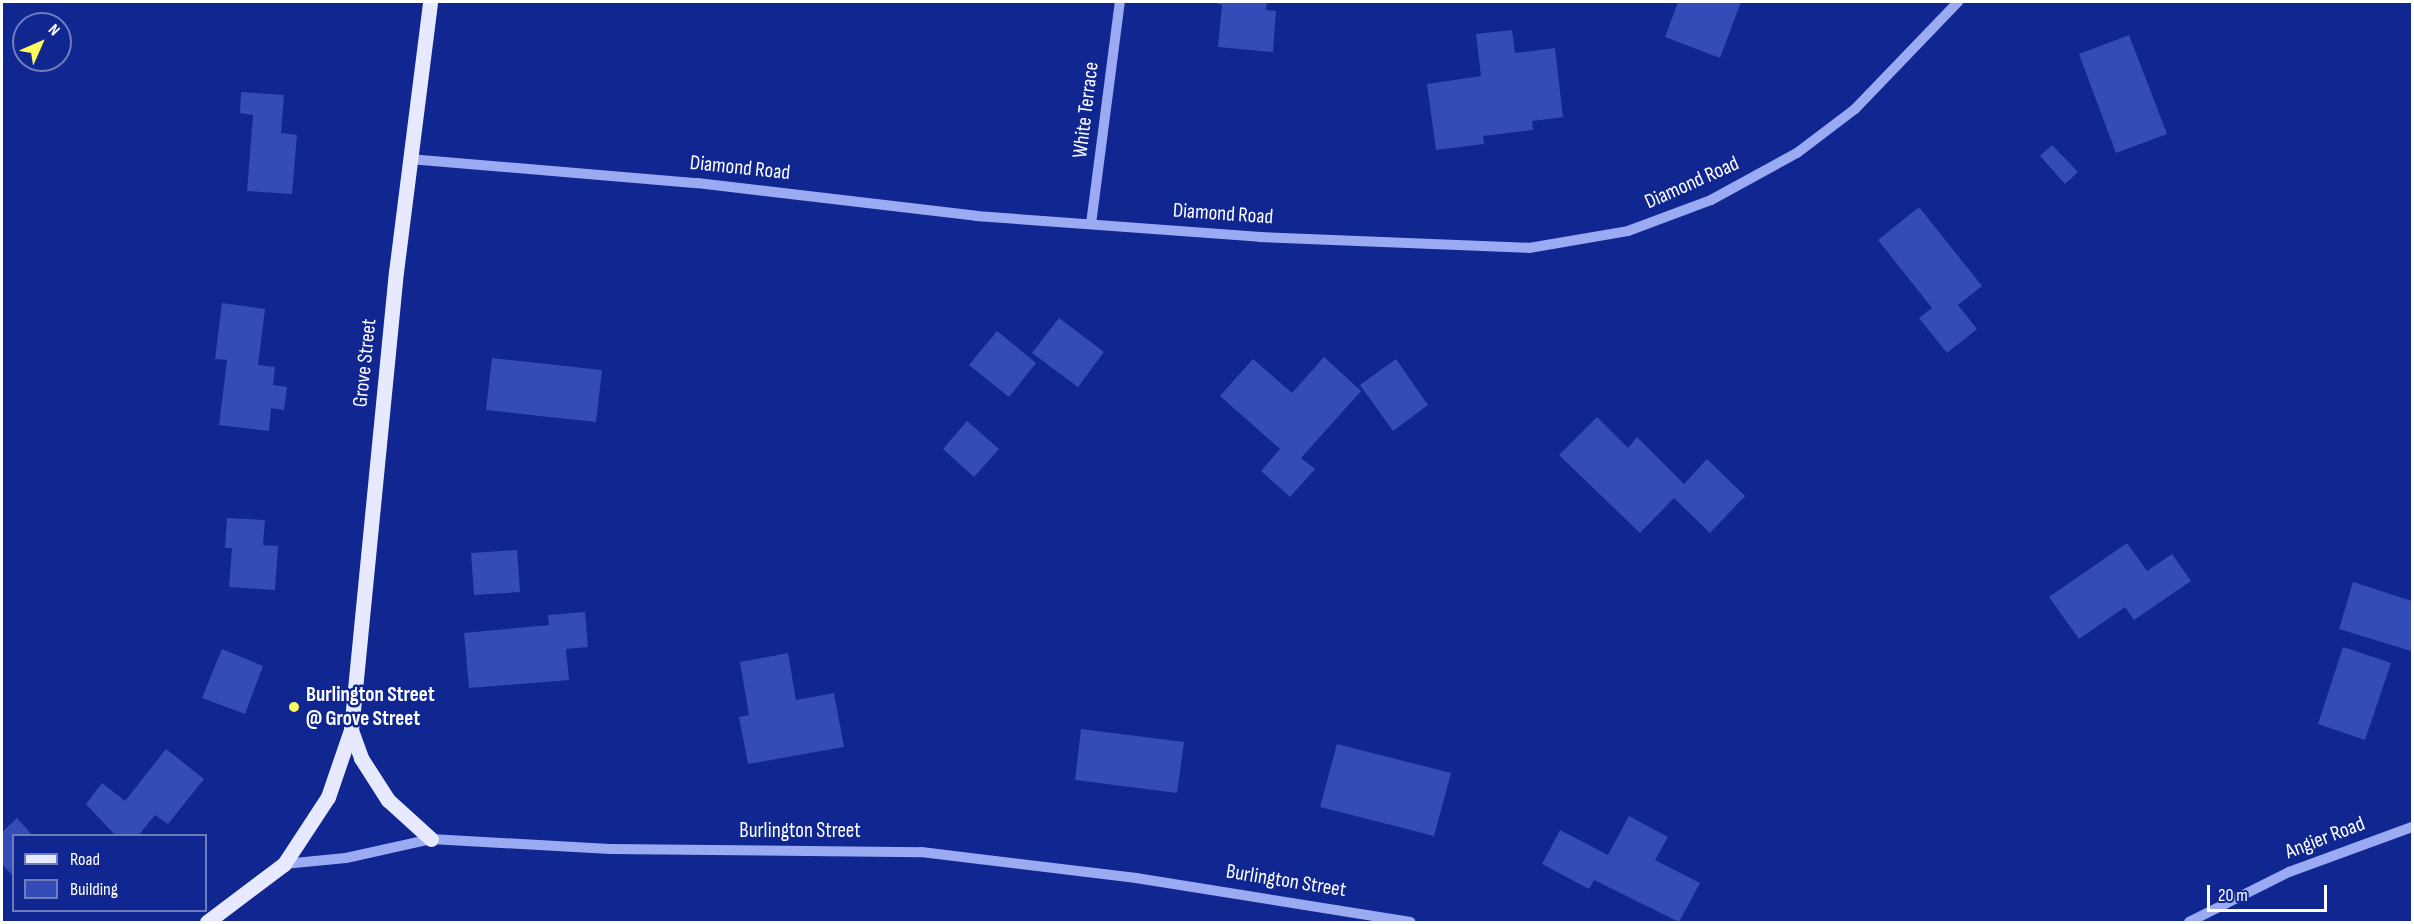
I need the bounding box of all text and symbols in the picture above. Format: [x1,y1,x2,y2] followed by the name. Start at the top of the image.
[12,12,72,72] north arrow
[44,21,63,40] text: N
[1068,60,1104,160] street label: White Terrace
[689,150,791,186] street label: Diamond Road
[1641,151,1743,215] street label: Diamond Road
[1172,198,1274,230] street label: Diamond Road
[348,318,382,408] street label: Grove Street
[306,682,435,732] place label: Burlington Street @ Grove Street
[287,700,301,714] marker: Burlington Street @ Grove Street
[2282,811,2368,865] street label: Angier Road
[739,818,861,844] street label: Burlington Street
[12,834,207,912] legend
[70,849,100,870] text: Road
[1224,859,1348,903] street label: Burlington Street
[2210,873,2330,911] scale bar
[70,879,118,900] text: Building
[2218,885,2248,906] text: 20 m

